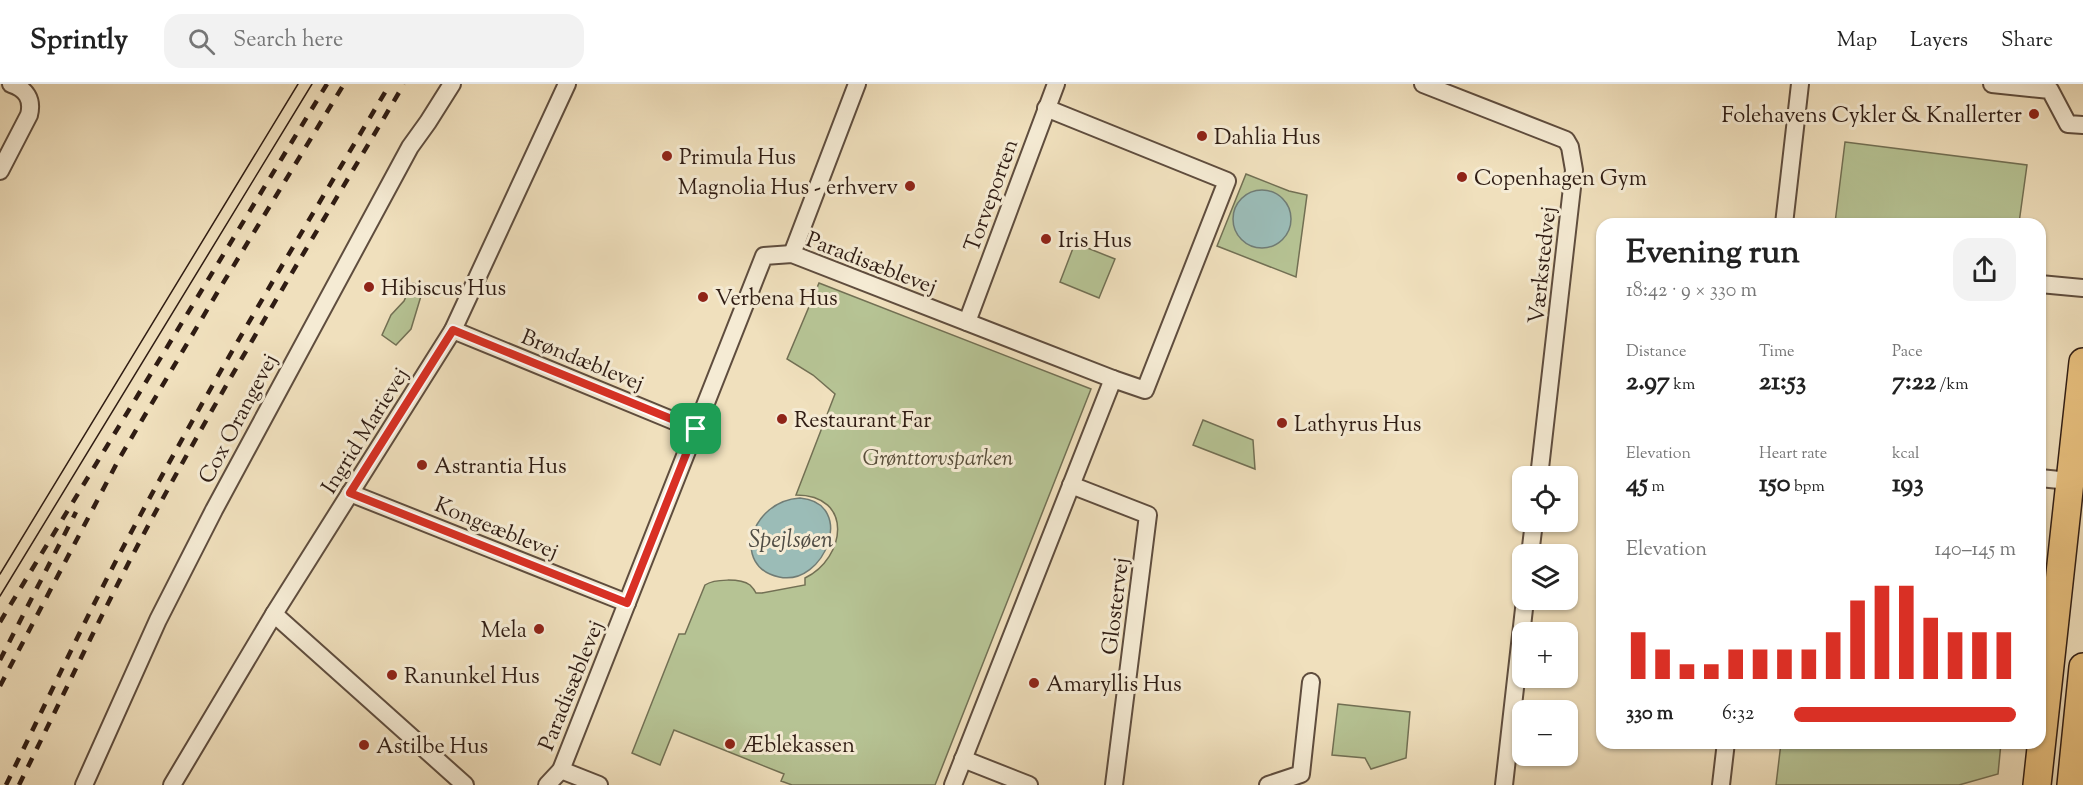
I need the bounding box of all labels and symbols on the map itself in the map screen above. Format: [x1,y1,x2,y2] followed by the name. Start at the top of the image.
[1721,101,2022,133] place label: Folehavens Cykler & Knallerter
[2027,107,2041,121] marker: Folehavens Cykler & Knallerter
[1214,123,1320,155] place label: Dahlia Hus
[1195,129,1209,143] marker: Dahlia Hus
[958,135,1028,257] street label: Torveporten
[679,143,796,175] place label: Primula Hus
[660,149,674,163] marker: Primula Hus
[1474,164,1647,196] place label: Copenhagen Gym
[1455,170,1469,184] marker: Copenhagen Gym
[678,173,898,205] place label: Magnolia Hus - erhverv
[903,179,917,193] marker: Magnolia Hus - erhverv
[1522,205,1566,326] street label: Værkstedvej
[801,225,941,304] street label: Paradisæblevej
[1058,226,1132,258] place label: Iris Hus
[1039,232,1053,246] marker: Iris Hus
[381,274,506,306] place label: Hibiscus Hus
[362,280,376,294] marker: Hibiscus Hus
[715,284,838,316] place label: Verbena Hus
[696,290,710,304] marker: Verbena Hus
[516,323,648,401] street label: Brøndæblevej
[192,349,287,490] street label: Cox Orangevej
[315,362,418,501] street label: Ingrid Marievej
[670,403,721,454] pin
[794,406,931,438] place label: Restaurant Far
[1294,410,1421,442] place label: Lathyrus Hus
[775,412,789,426] marker: Restaurant Far
[1275,416,1289,430] marker: Lathyrus Hus
[863,444,1014,476] park label: Grønttorvsparken
[434,452,567,484] place label: Astrantia Hus
[415,458,429,472] marker: Astrantia Hus
[429,490,563,569] street label: Kongeæblevej
[749,524,834,558] water label: Spejlsøen
[1095,556,1139,657] street label: Glostervej
[481,616,527,648] place label: Mela
[532,616,613,756] street label: Paradisæblevej
[532,622,546,636] marker: Mela
[404,662,540,694] place label: Ranunkel Hus
[385,668,399,682] marker: Ranunkel Hus
[1046,670,1182,702] place label: Amaryllis Hus
[1027,676,1041,690] marker: Amaryllis Hus
[742,731,855,763] place label: Æblekassen
[376,732,488,764] place label: Astilbe Hus
[723,737,737,751] marker: Æblekassen
[357,738,371,752] marker: Astilbe Hus

